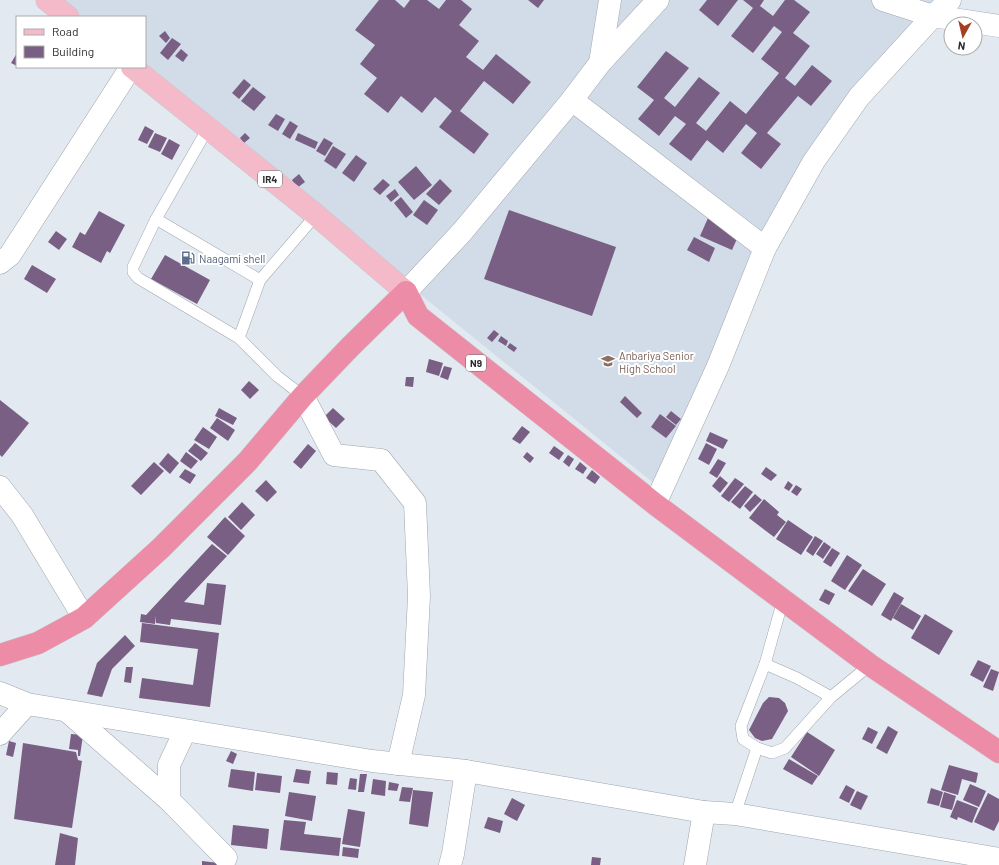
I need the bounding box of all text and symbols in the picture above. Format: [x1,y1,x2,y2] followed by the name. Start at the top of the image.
[16,16,146,68] legend
[943,16,983,56] north arrow
[52,24,79,38] text: Road
[957,39,966,53] text: N
[52,44,94,58] text: Building
[258,171,282,187] road number: IR4
[180,250,196,266] fuel station icon: Naagami shell
[199,252,265,265] place label: Naagami shell
[619,349,694,375] place label: Anbariya Senior High School
[600,353,616,369] school or university icon: Anbariya Senior High School
[466,355,486,371] road number: N9

